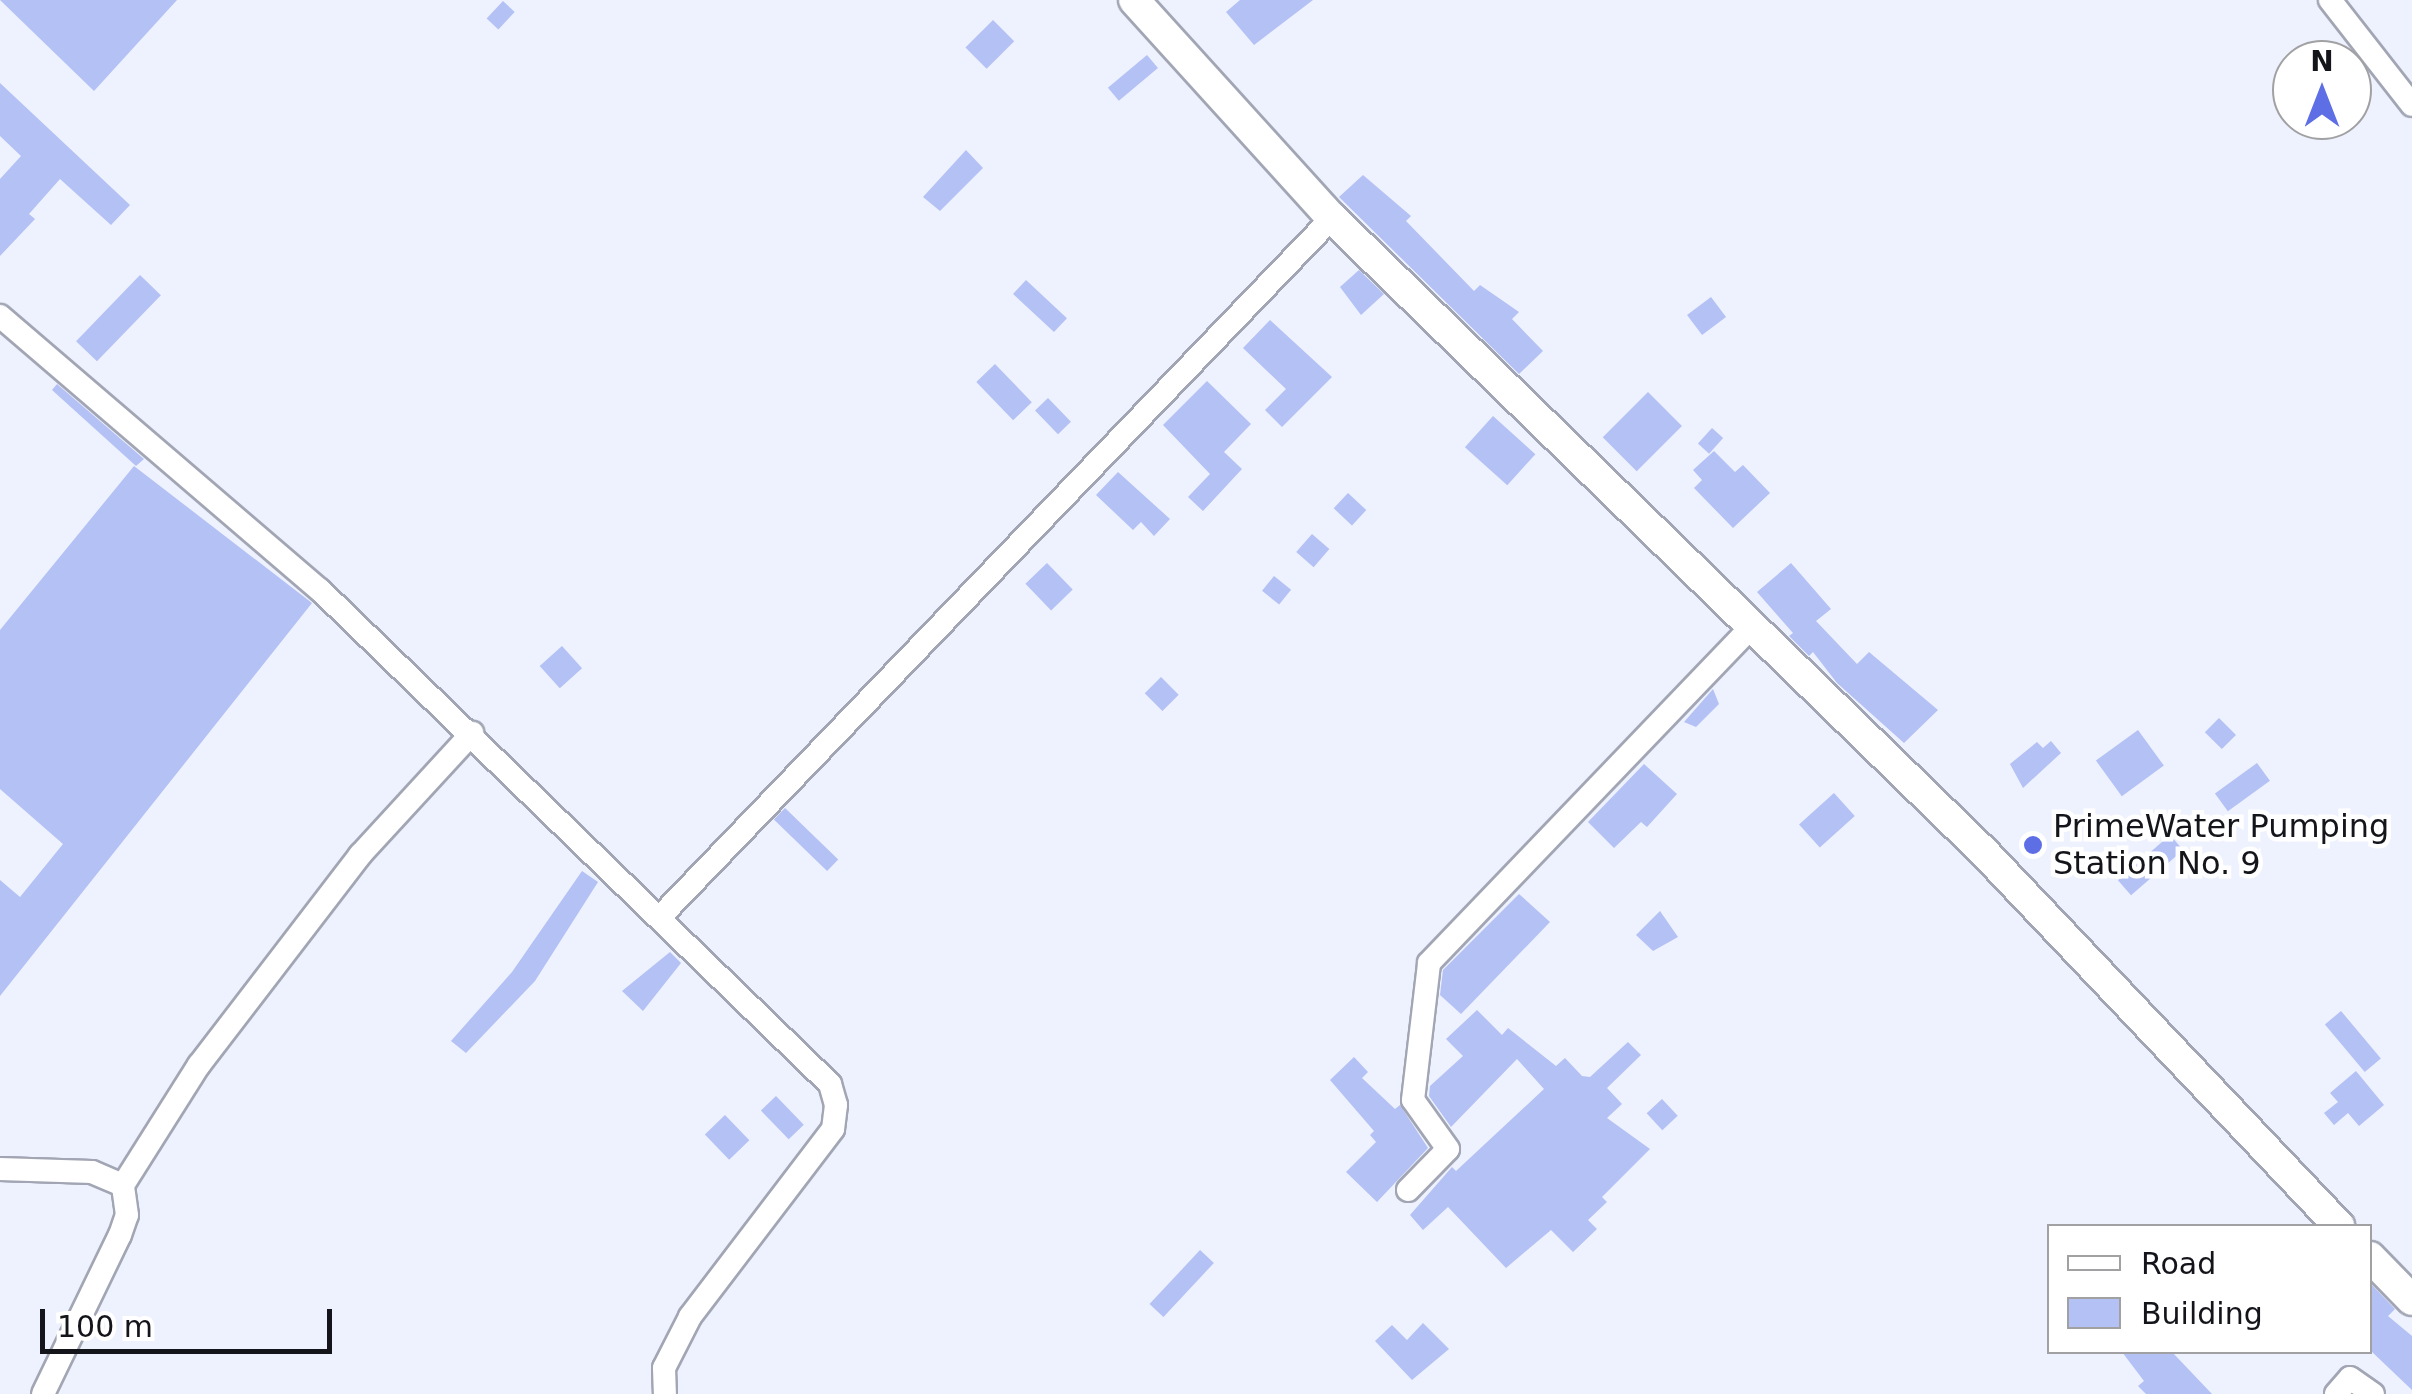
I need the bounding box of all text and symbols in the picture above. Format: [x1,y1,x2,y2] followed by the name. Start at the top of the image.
[2272,40,2372,140] north arrow
[2310,45,2334,78] text: N
[2053,808,2389,883] place label: PrimeWater Pumping Station No. 9
[2022,834,2044,856] marker: PrimeWater Pumping Station No. 9
[2047,1224,2372,1354] legend
[2141,1246,2216,1281] text: Road
[45,1289,338,1351] scale bar
[2141,1296,2263,1331] text: Building
[57,1309,153,1344] text: 100 m

